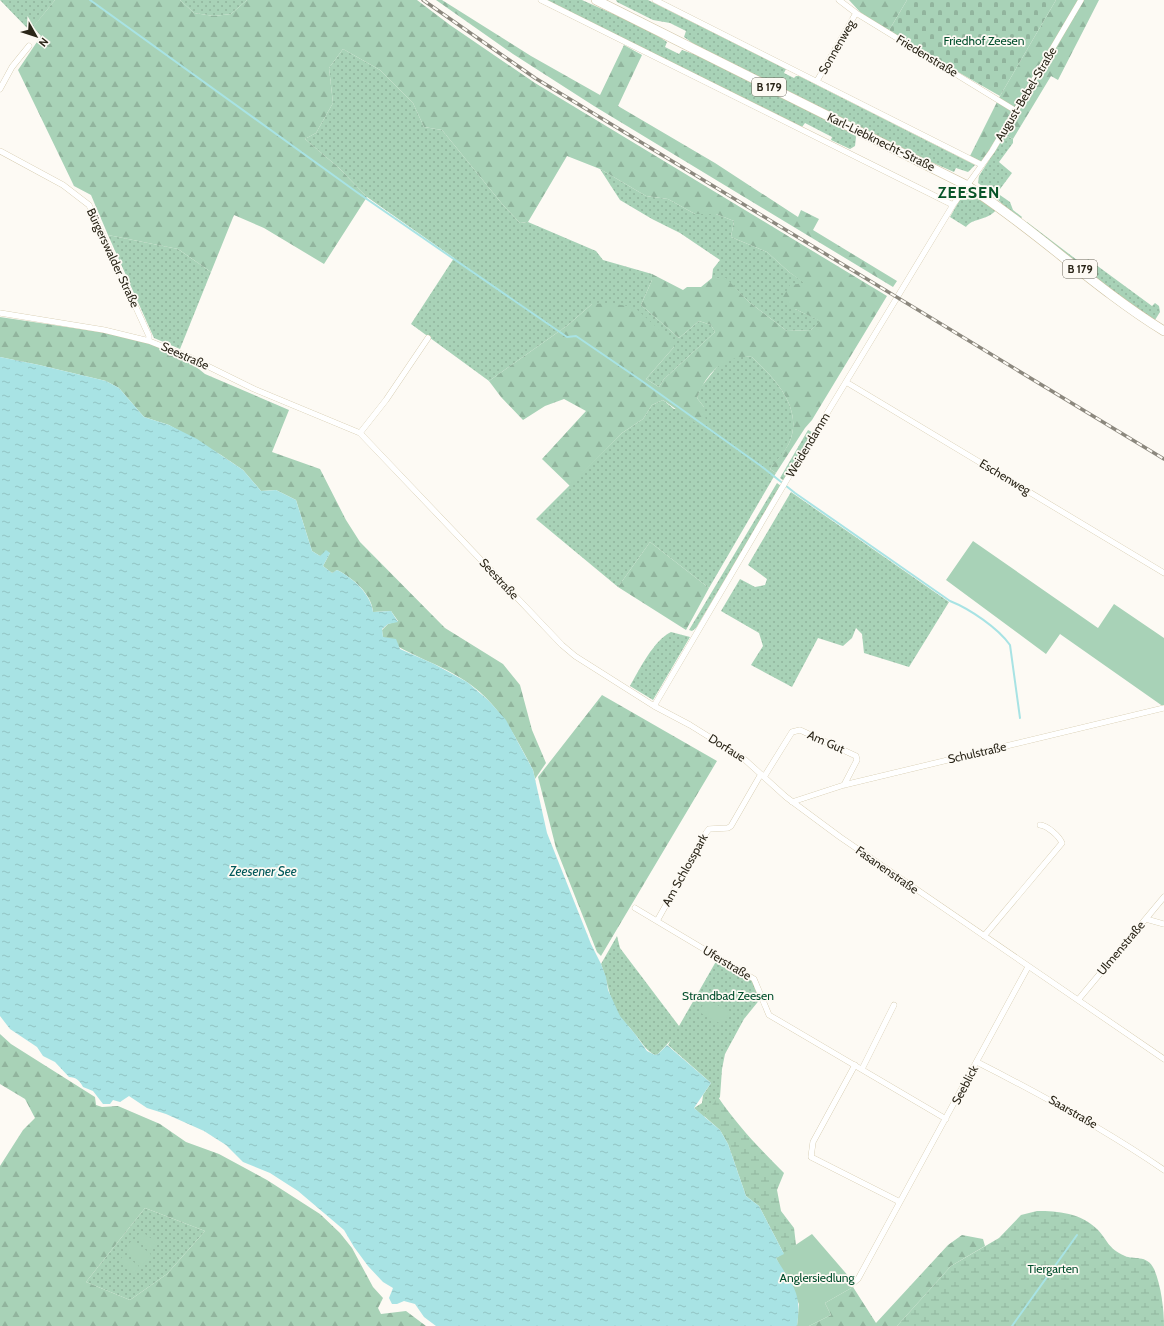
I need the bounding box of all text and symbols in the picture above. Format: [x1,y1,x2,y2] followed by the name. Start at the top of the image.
[16,16,56,56] north arrow
[815,16,859,77] street label: Sonnenweg
[894,31,961,80] street label: Friedenstraße
[944,33,1025,48] park label: Friedhof Zeesen
[36,35,52,50] text: N
[992,44,1060,144] street label: August-Bebel-Straße
[752,78,786,96] road number: B 179
[825,109,938,174] street label: Karl-Liebknecht-Straße
[938,183,1000,202] district label: ZEESEN
[84,206,143,310] street label: Bürgerswalder Straße
[1063,260,1097,278] road number: B 179
[159,338,211,373] street label: Seestraße
[782,410,833,480] street label: Weidendamm
[977,455,1034,498] street label: Eschenweg
[477,555,522,602] street label: Seestraße
[805,727,847,756] street label: Am Gut
[706,730,749,765] street label: Dorfaue
[946,739,1008,767] street label: Schulstraße
[658,830,711,909] street label: Am Schlosspark
[853,842,922,897] street label: Fasanenstraße
[228,863,297,879] water label: Zeesener See
[1094,917,1148,978] street label: Ulmenstraße
[700,942,754,983] street label: Uferstraße
[682,988,774,1003] park label: Strandbad Zeesen
[948,1062,981,1107] street label: Seeblick
[1046,1092,1100,1132] street label: Saarstraße
[1027,1261,1079,1276] park label: Tiergarten
[780,1270,855,1285] park label: Anglersiedlung

